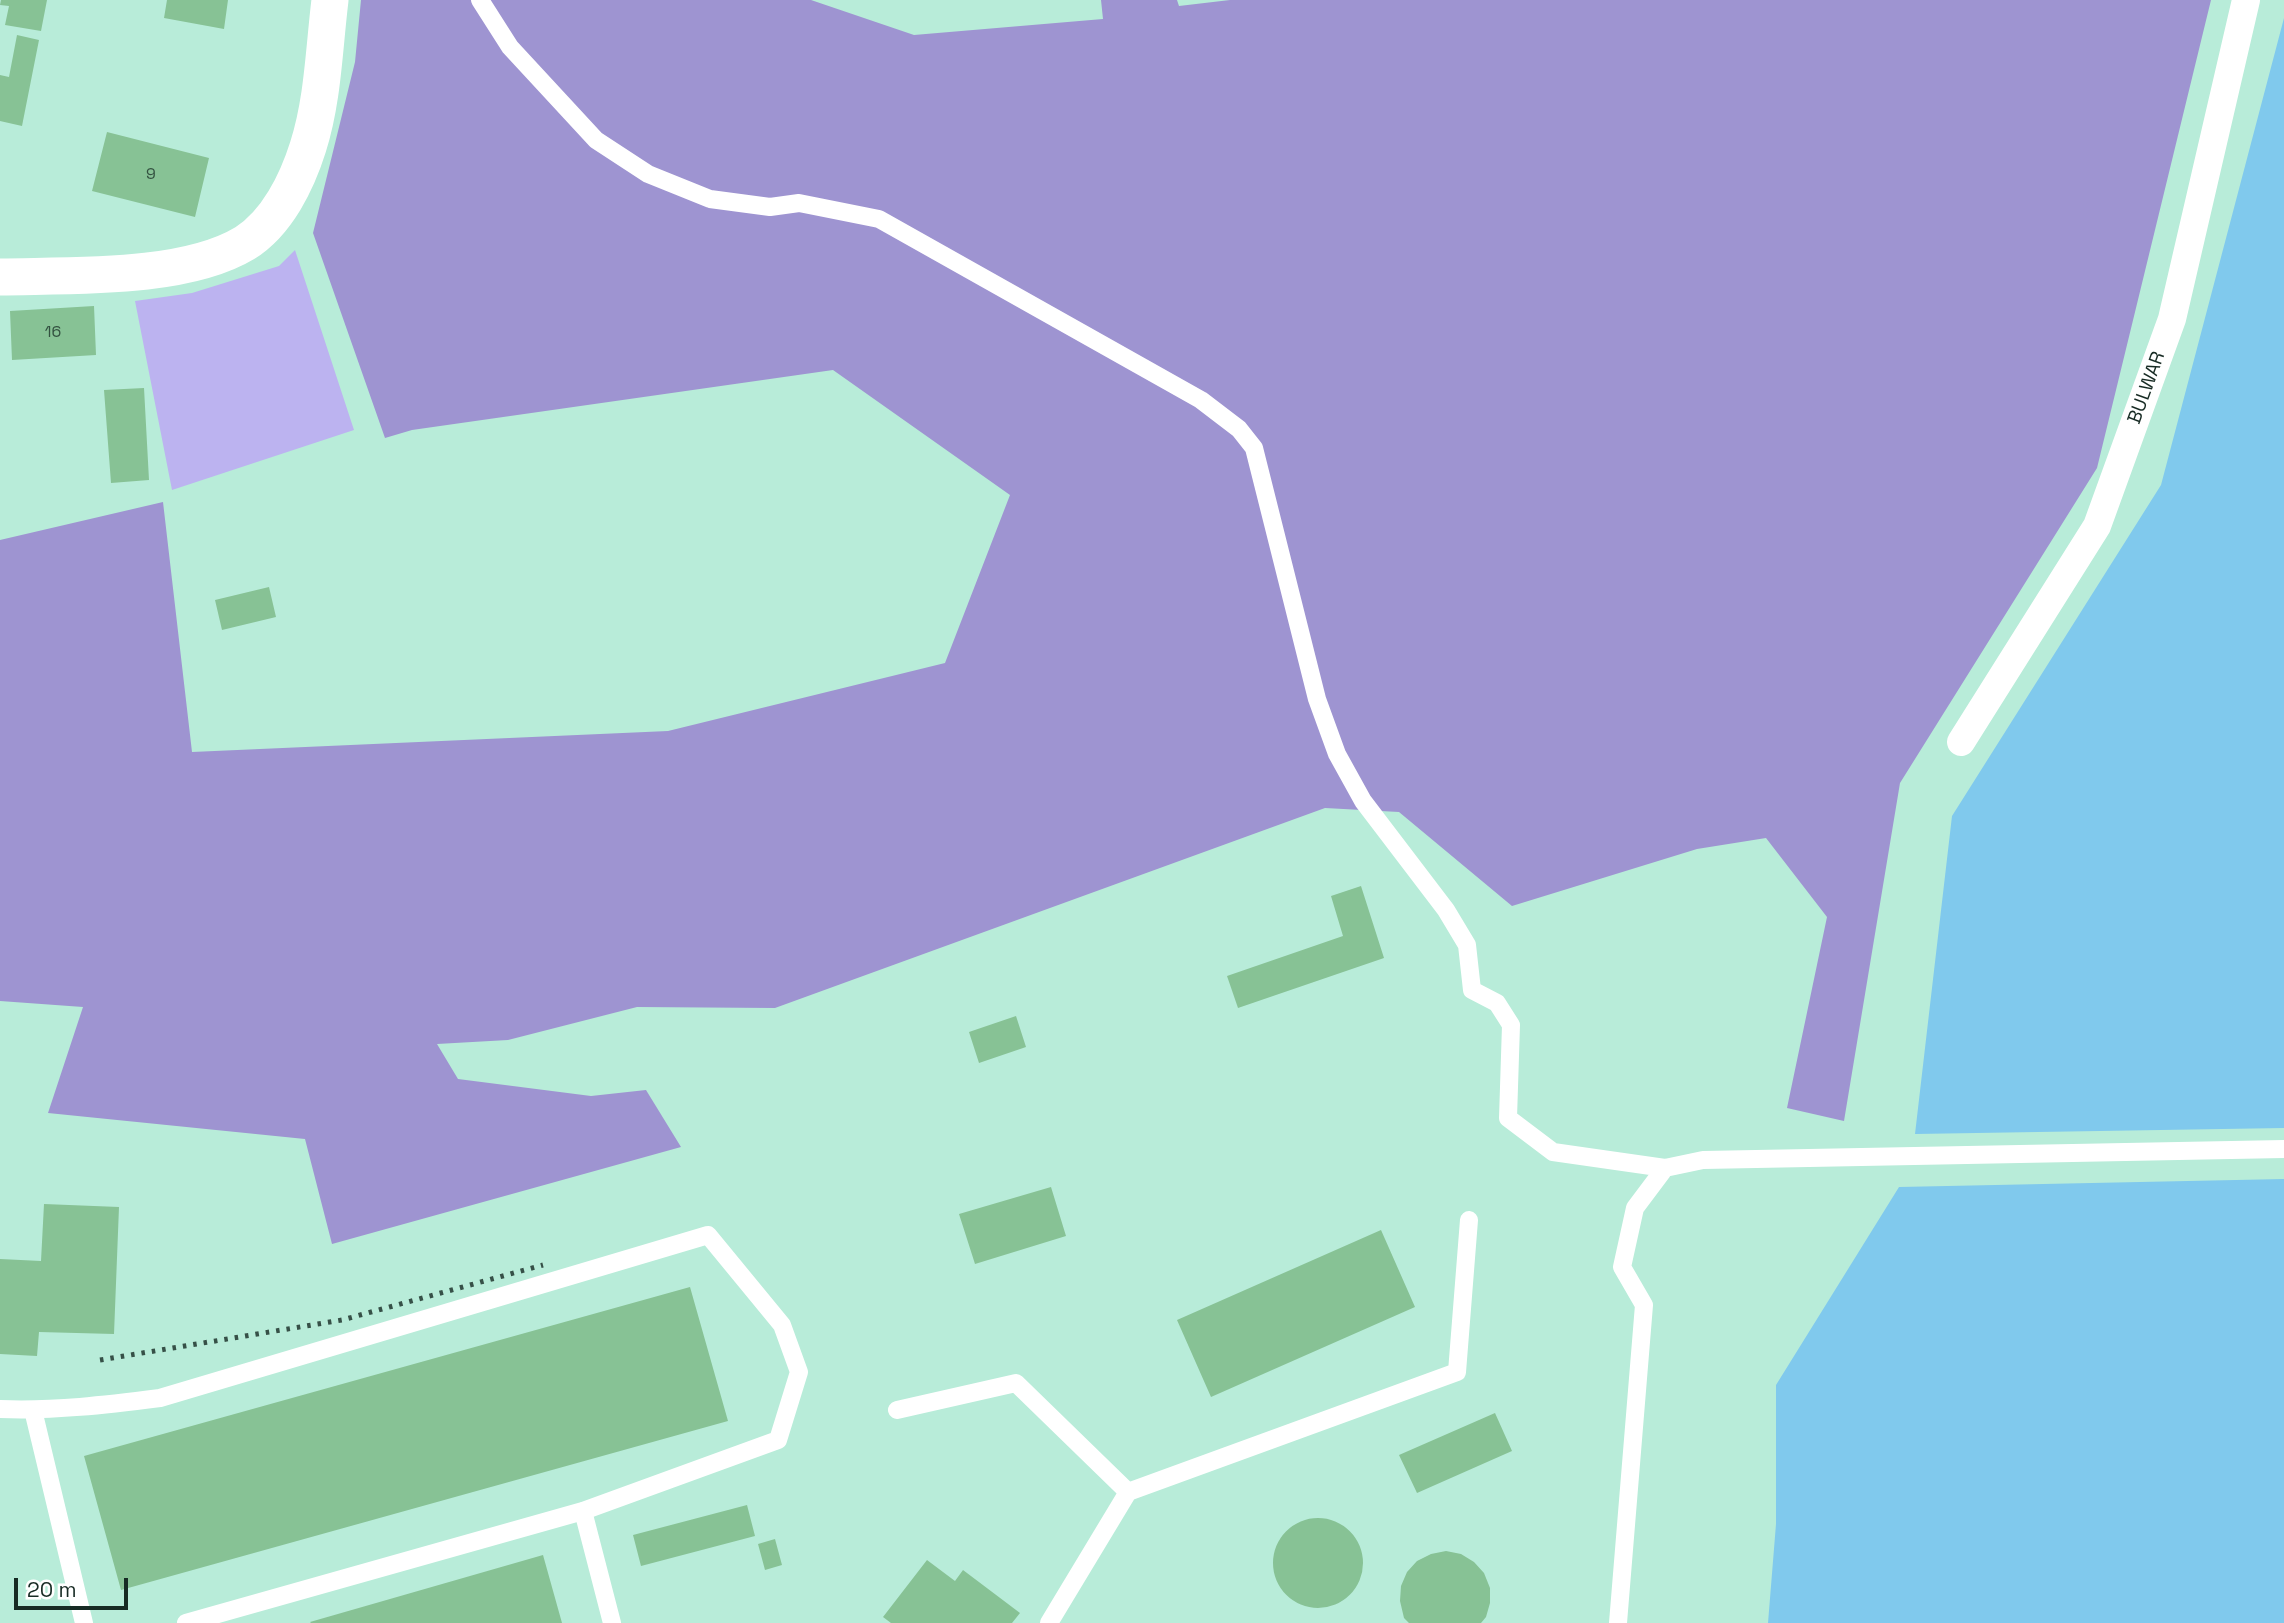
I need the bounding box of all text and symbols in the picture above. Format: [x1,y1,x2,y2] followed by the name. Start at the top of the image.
[146,165,156,185] house number: 9
[45,323,61,343] house number: 16
[2123,349,2171,427] street label: BULWAR
[18,1564,131,1608] scale bar
[27,1576,77,1603] text: 20 m

